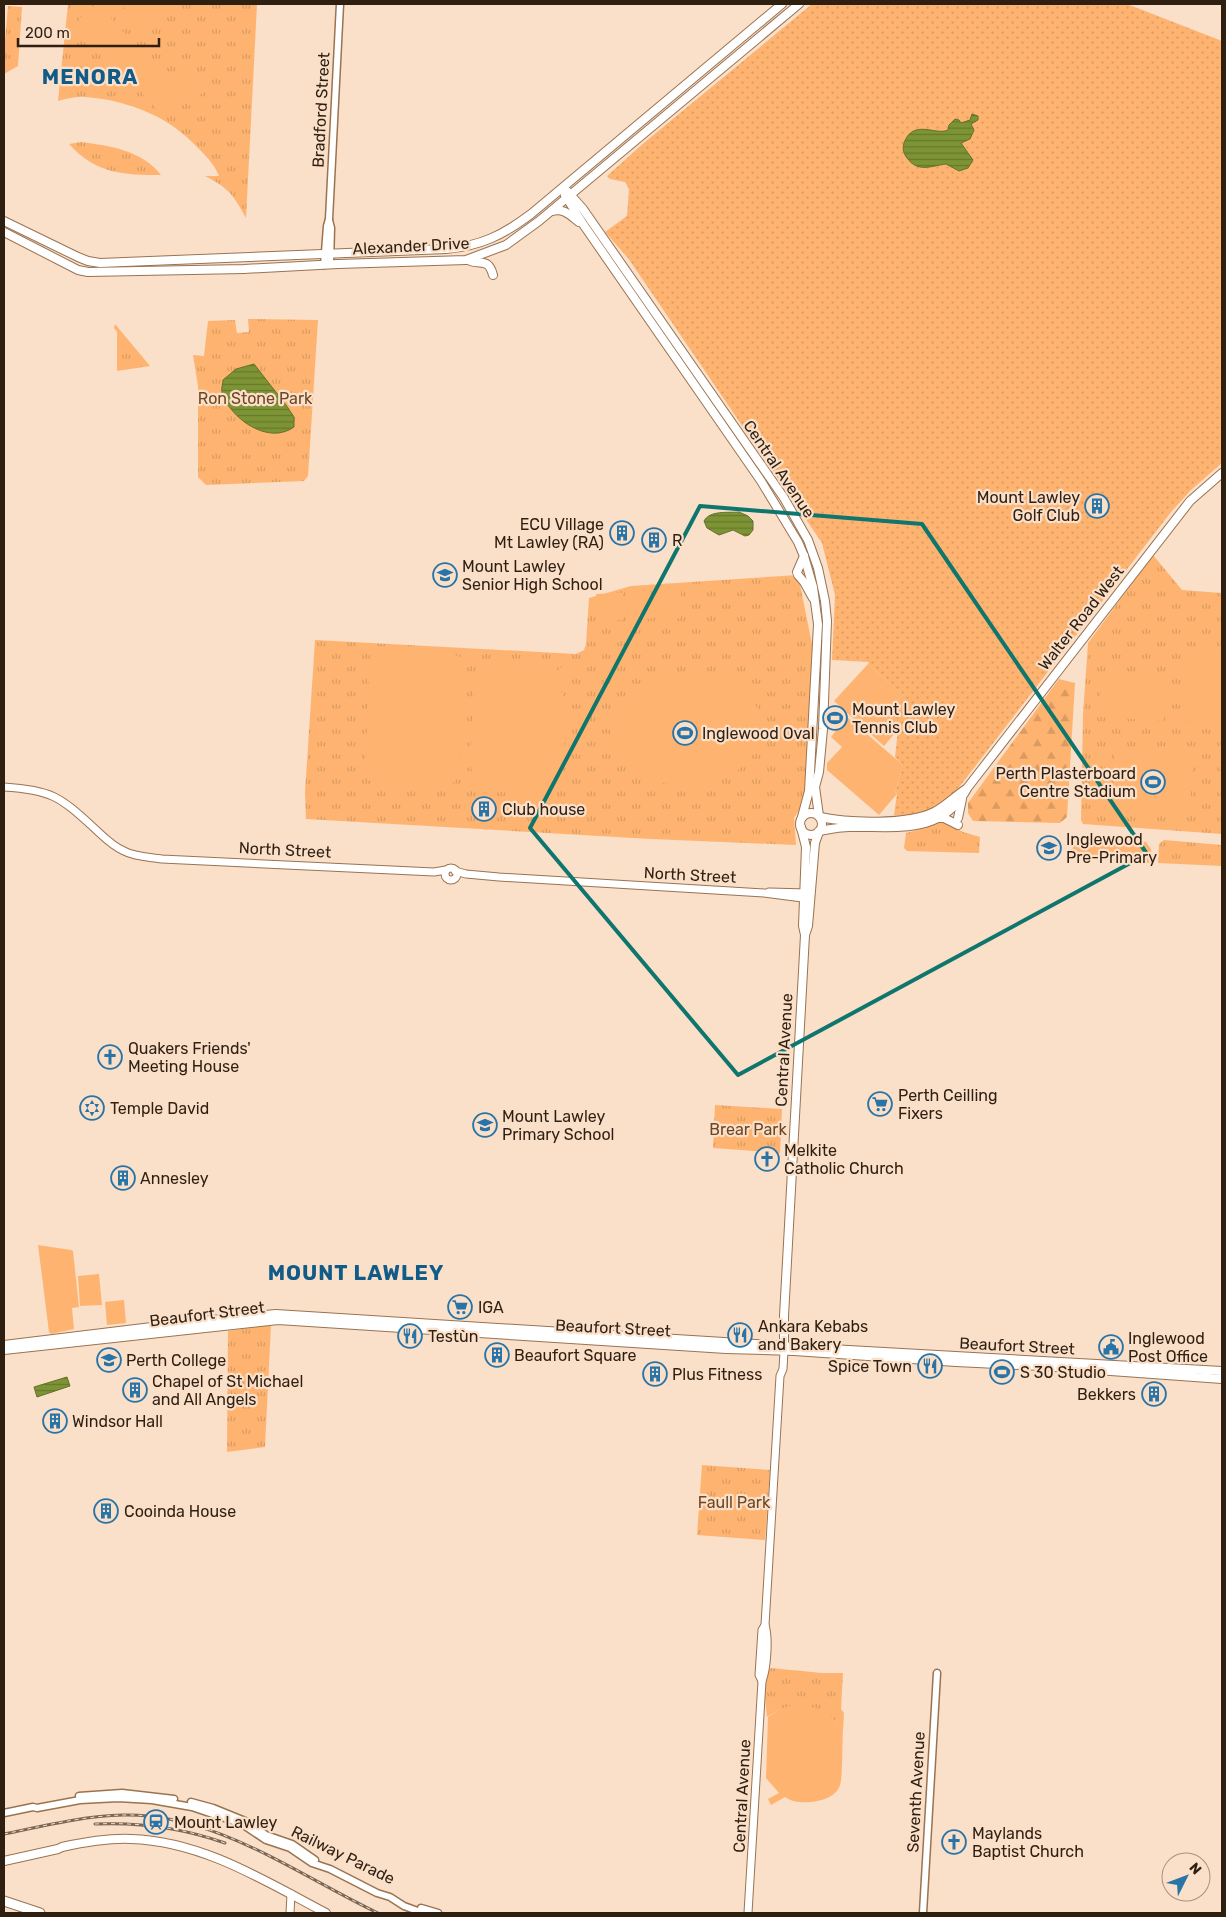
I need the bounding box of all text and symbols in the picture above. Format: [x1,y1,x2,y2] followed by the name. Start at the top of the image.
[18,15,159,47] scale bar
[25,24,70,42] text: 200 m
[308,52,334,168] street label: Bradford Street
[42,64,138,89] district label: MENORA
[352,233,470,259] street label: Alexander Drive
[198,389,313,408] park label: Ron Stone Park
[739,417,819,521] street label: Central Avenue
[977,488,1080,525] place label: Mount Lawley Golf Club
[1084,493,1110,519] building icon: Mount Lawley Golf Club
[494,515,604,552] place label: ECU Village Mt Lawley (RA)
[609,520,635,546] building icon: ECU Village Mt Lawley (RA)
[641,527,667,553] building icon: R
[672,531,682,550] place label: R
[462,557,603,594] place label: Mount Lawley Senior High School
[432,562,458,588] school or university icon: Mount Lawley Senior High School
[1034,562,1128,674] street label: Walter Road West
[852,700,955,737] place label: Mount Lawley Tennis Club
[822,705,848,731] sports icon: Mount Lawley Tennis Club
[672,720,698,746] sports icon: Inglewood Oval
[702,724,815,743] place label: Inglewood Oval
[995,764,1136,801] place label: Perth Plasterboard Centre Stadium
[1140,769,1166,795] sports icon: Perth Plasterboard Centre Stadium
[471,796,497,822] building icon: Club house
[502,800,585,819] place label: Club house
[1066,830,1157,867] place label: Inglewood Pre-Primary
[1036,835,1062,861] school or university icon: Inglewood Pre-Primary
[238,838,332,862] street label: North Street
[643,863,737,887] street label: North Street
[772,993,796,1107] street label: Central Avenue
[128,1039,251,1076] place label: Quakers Friends' Meeting House
[97,1044,123,1070] church icon: Quakers Friends' Meeting House
[898,1086,998,1123] place label: Perth Ceilling Fixers
[867,1091,893,1117] supermarket icon: Perth Ceilling Fixers
[79,1095,105,1121] synagogue icon: Temple David
[110,1099,209,1118] place label: Temple David
[502,1107,614,1144] place label: Mount Lawley Primary School
[472,1112,498,1138] school or university icon: Mount Lawley Primary School
[709,1120,787,1139] park label: Brear Park
[784,1141,904,1178] place label: Melkite Catholic Church
[754,1146,780,1172] church icon: Melkite Catholic Church
[110,1165,136,1191] building icon: Annesley
[140,1169,209,1188] place label: Annesley
[268,1260,444,1285] district label: MOUNT LAWLEY
[447,1294,473,1320] supermarket icon: IGA
[148,1298,266,1330] street label: Beaufort Street
[478,1298,504,1317] place label: IGA
[555,1315,671,1341] street label: Beaufort Street
[758,1317,868,1354] place label: Ankara Kebabs and Bakery
[727,1322,753,1348] restaurant icon: Ankara Kebabs and Bakery
[397,1323,423,1349] restaurant icon: Testùn
[428,1327,478,1346] place label: Testùn
[1128,1329,1208,1366] place label: Inglewood Post Office
[959,1333,1075,1359] street label: Beaufort Street
[1098,1334,1124,1360] public building icon: Inglewood Post Office
[484,1342,510,1368] building icon: Beaufort Square
[514,1346,636,1365] place label: Beaufort Square
[96,1347,122,1373] school or university icon: Perth College
[126,1351,226,1370] place label: Perth College
[917,1353,943,1379] restaurant icon: Spice Town
[828,1357,912,1376] place label: Spice Town
[989,1359,1015,1385] sports icon: S 30 Studio
[642,1361,668,1387] building icon: Plus Fitness
[1020,1363,1106,1382] place label: S 30 Studio
[672,1365,762,1384] place label: Plus Fitness
[152,1372,303,1409] place label: Chapel of St Michael and All Angels
[122,1377,148,1403] building icon: Chapel of St Michael and All Angels
[1141,1381,1167,1407] building icon: Bekkers
[1077,1385,1136,1404] place label: Bekkers
[42,1408,68,1434] building icon: Windsor Hall
[72,1412,163,1431] place label: Windsor Hall
[698,1493,771,1512] park label: Faull Park
[93,1498,119,1524] building icon: Cooinda House
[124,1502,236,1521] place label: Cooinda House
[903,1731,929,1853] street label: Seventh Avenue
[730,1739,754,1853] street label: Central Avenue
[143,1809,169,1835] station icon: Mount Lawley
[174,1813,277,1832] place label: Mount Lawley
[288,1822,398,1888] street label: Railway Parade
[972,1824,1084,1861] place label: Maylands Baptist Church
[941,1829,967,1855] church icon: Maylands Baptist Church
[1161,1852,1211,1902] north arrow
[1186,1859,1205,1878] text: N

